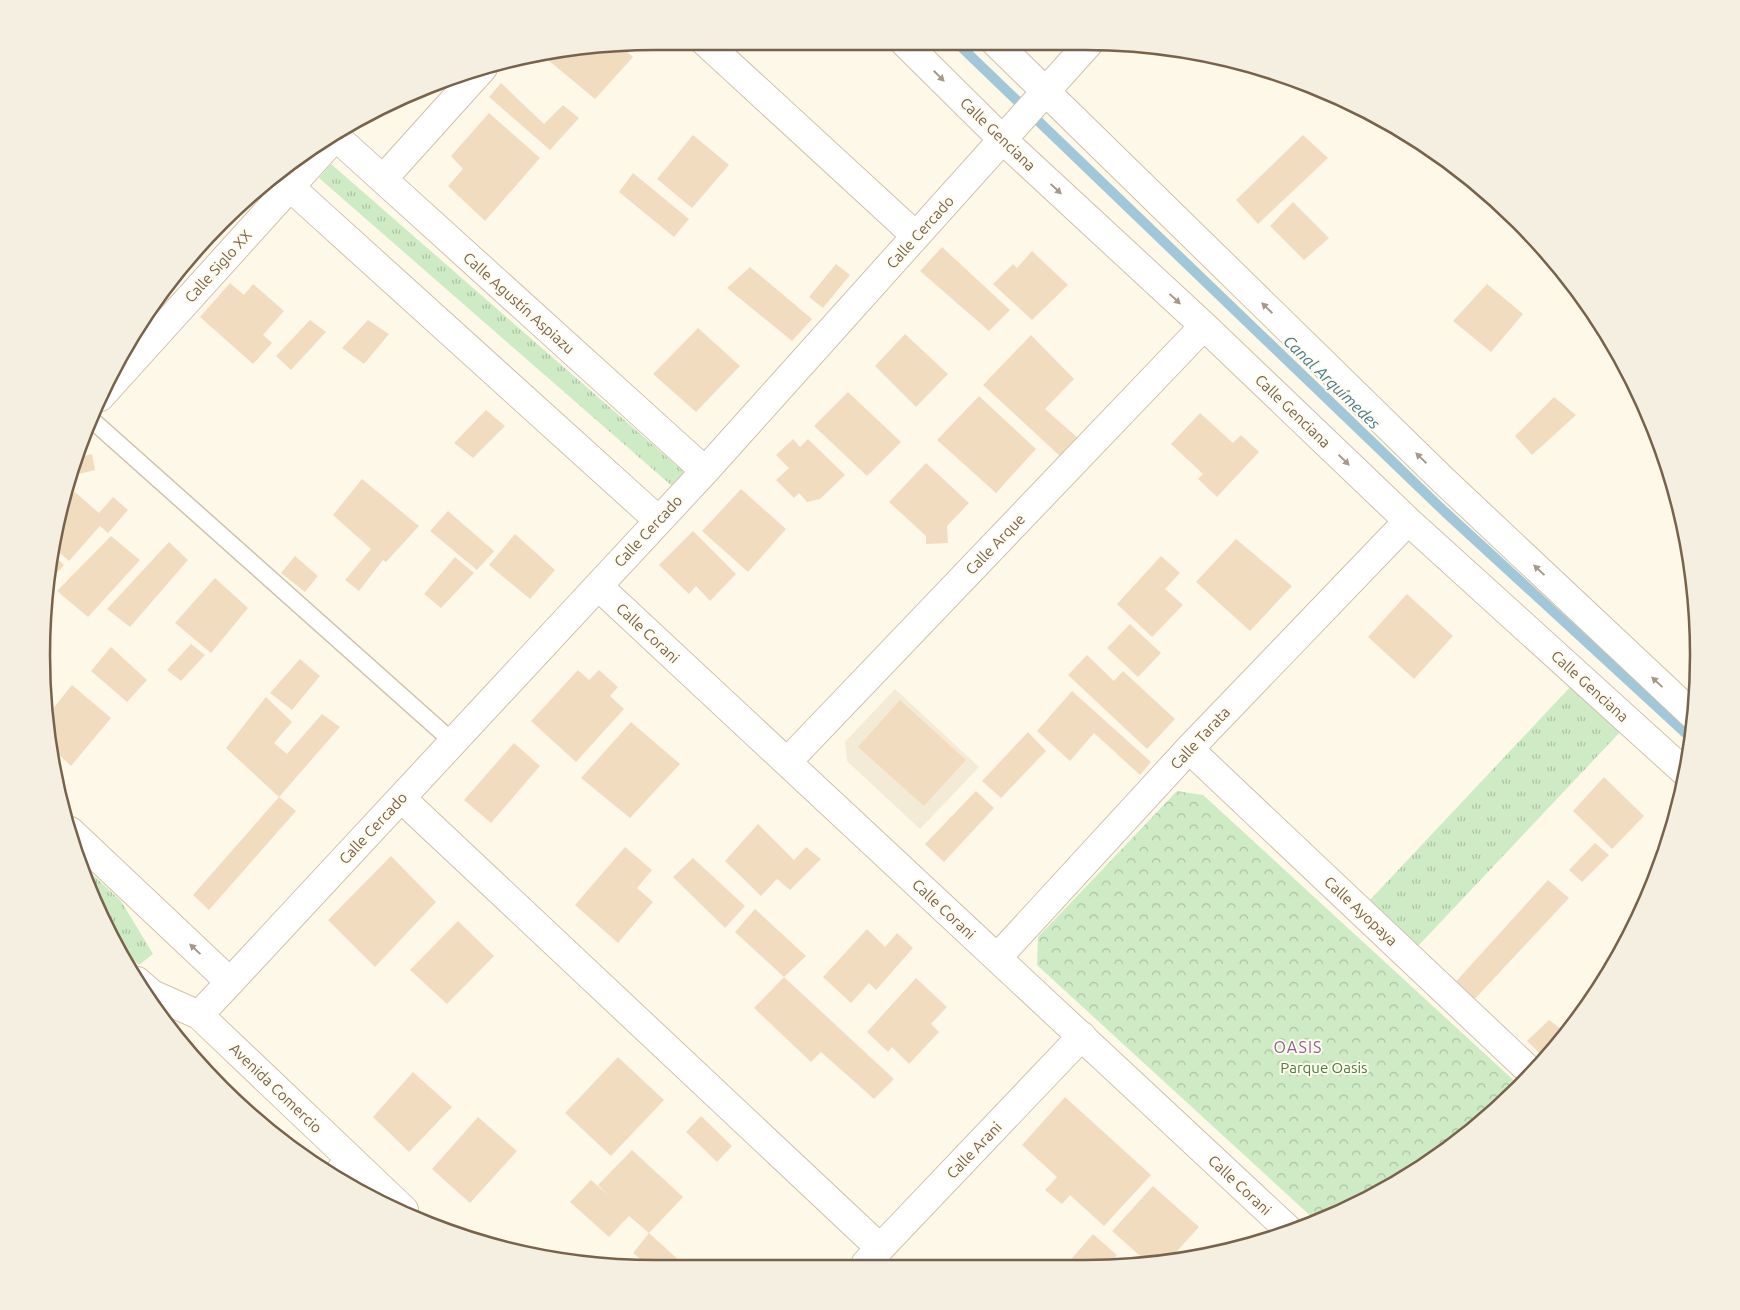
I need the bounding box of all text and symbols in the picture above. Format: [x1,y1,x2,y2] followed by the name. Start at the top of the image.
[933,70,945,82] one-way arrow
[957,94,1039,174] street label: Calle Genciana
[1050,183,1062,195] one-way arrow
[883,192,957,272] street label: Calle Cercado
[181,226,255,306] street label: Calle Siglo XX
[460,249,578,357] street label: Calle Agustín Aspiazu
[1169,294,1181,305] one-way arrow
[1261,303,1273,315] one-way arrow
[1280,332,1384,433] water label: Canal Arquímedes
[1252,371,1334,451] street label: Calle Genciana
[1415,453,1427,465] one-way arrow
[1337,454,1349,466] one-way arrow
[610,492,686,570] street label: Calle Cercado
[962,510,1028,578] street label: Calle Arque
[1533,564,1545,576] one-way arrow
[613,599,683,667] street label: Calle Corani
[1548,647,1632,725] street label: Calle Genciana
[1652,676,1664,688] one-way arrow
[1167,703,1233,773] street label: Calle Tarata
[335,789,411,867] street label: Calle Cercado
[1321,873,1401,949] street label: Calle Ayopaya
[909,875,979,943] street label: Calle Corani
[189,943,201,955] one-way arrow
[1274,1038,1322,1056] district label: OASIS
[226,1040,326,1136] street label: Avenida Comercio
[1280,1059,1368,1076] park label: Parque Oasis
[943,1118,1005,1182] street label: Calle Arani
[1205,1151,1275,1219] street label: Calle Corani

